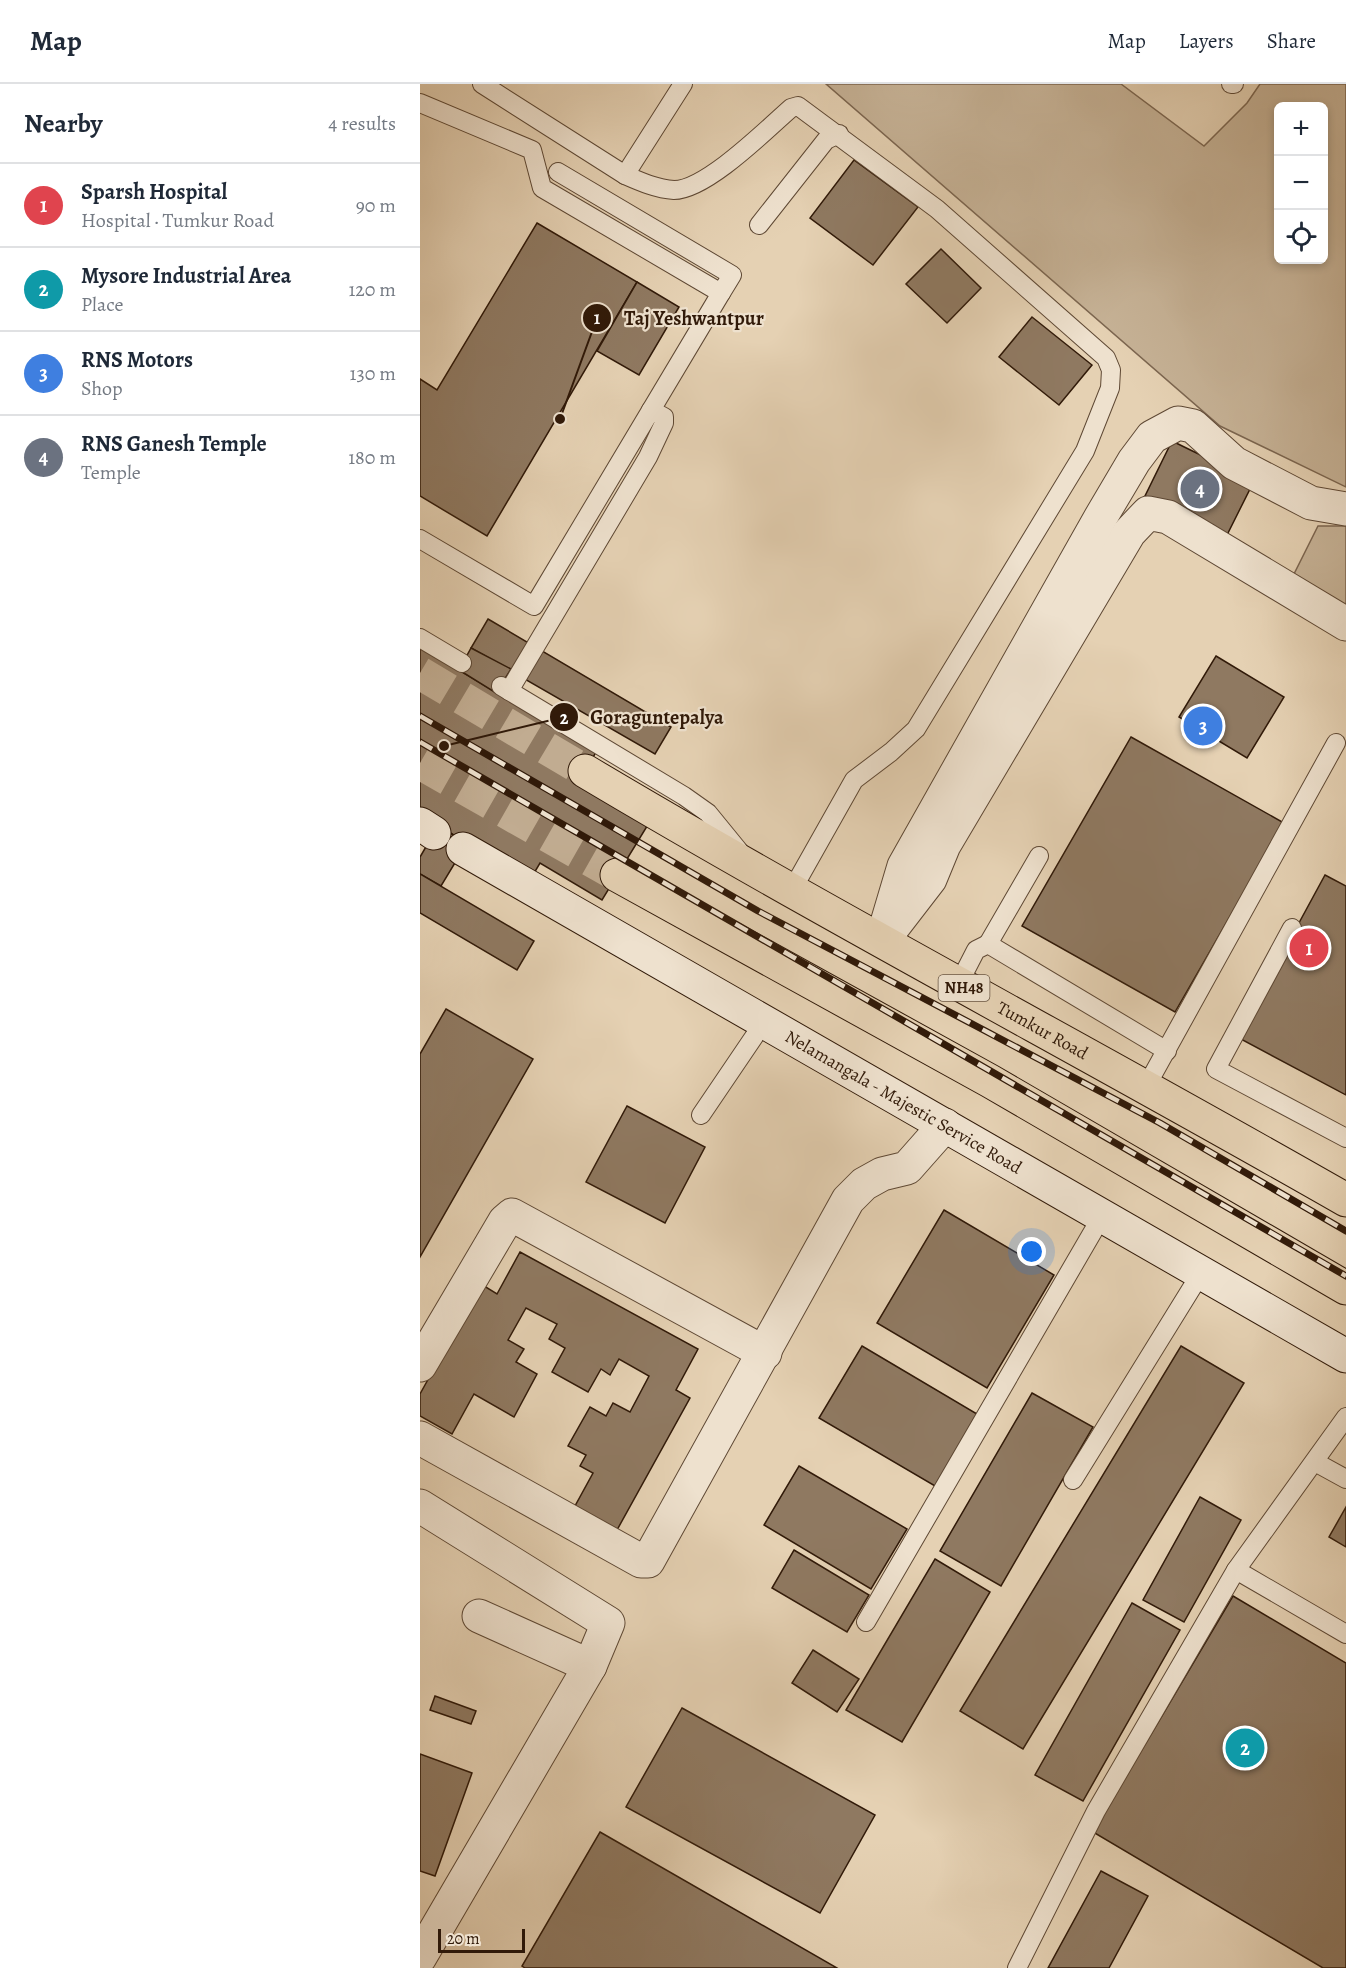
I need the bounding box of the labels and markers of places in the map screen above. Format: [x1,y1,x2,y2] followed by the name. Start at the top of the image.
[582,299,776,337] callout: Taj Yeshwantpur
[1180,466,1220,512] pin: 4
[549,698,736,736] callout: Goraguntepalya
[1184,704,1222,748] pin: 3
[1290,926,1328,970] pin: 1
[1226,1726,1264,1770] pin: 2

